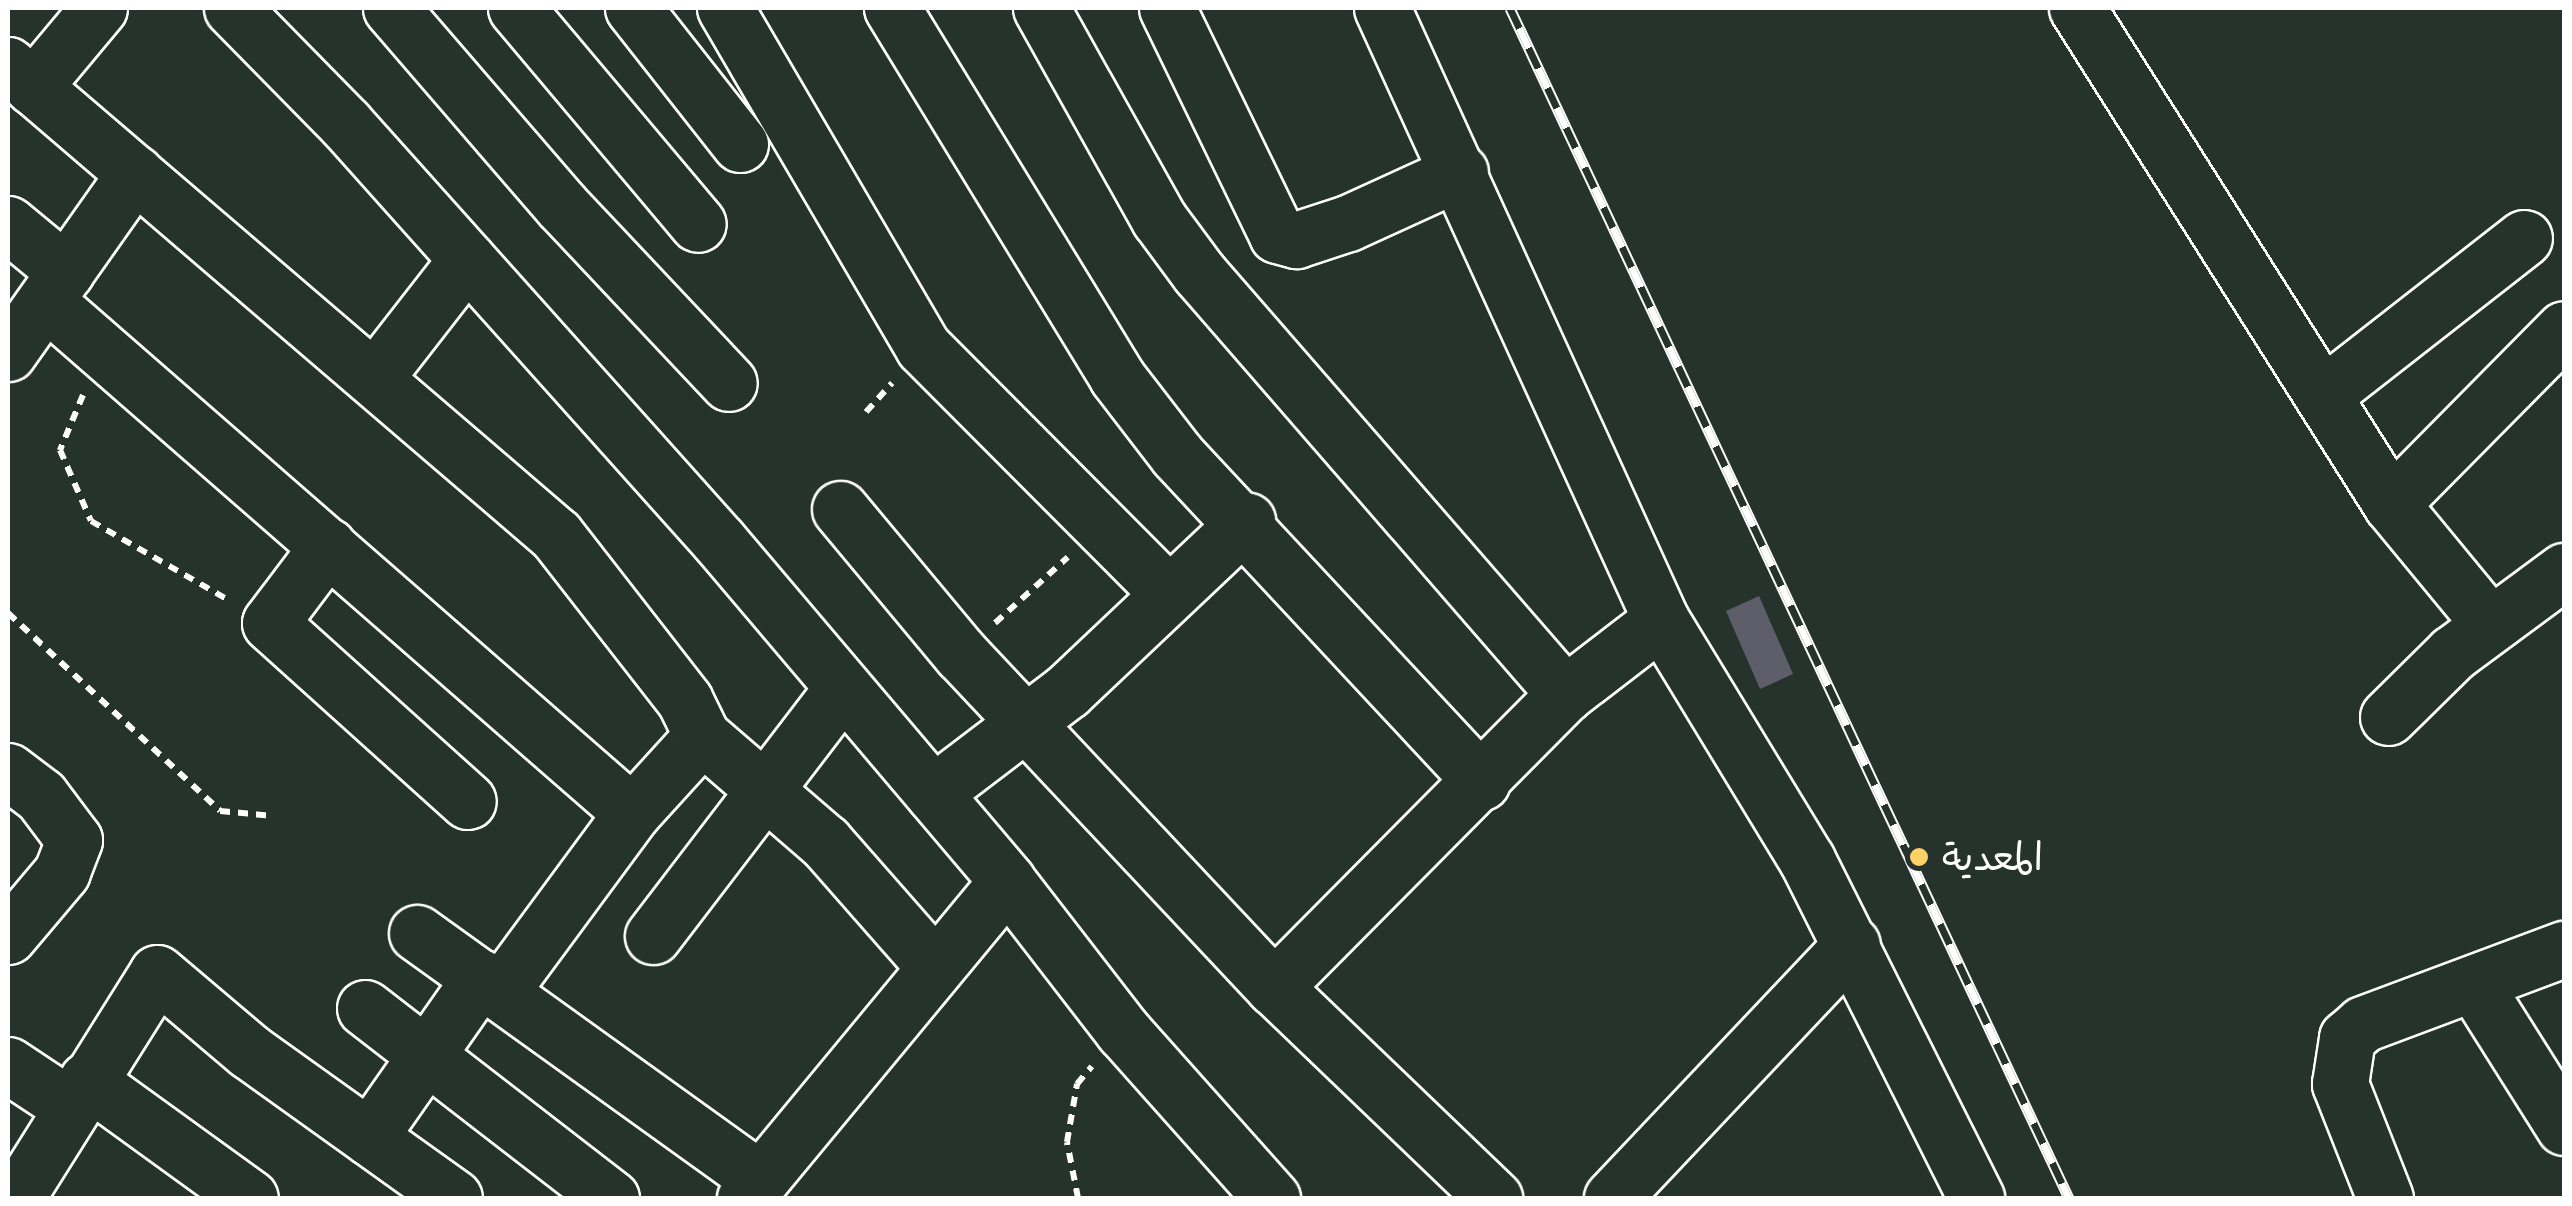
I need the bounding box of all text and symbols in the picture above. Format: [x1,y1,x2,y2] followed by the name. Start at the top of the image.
[1942,834,2043,880] place label: المعدية
[1906,844,1932,870] marker: المعدية

